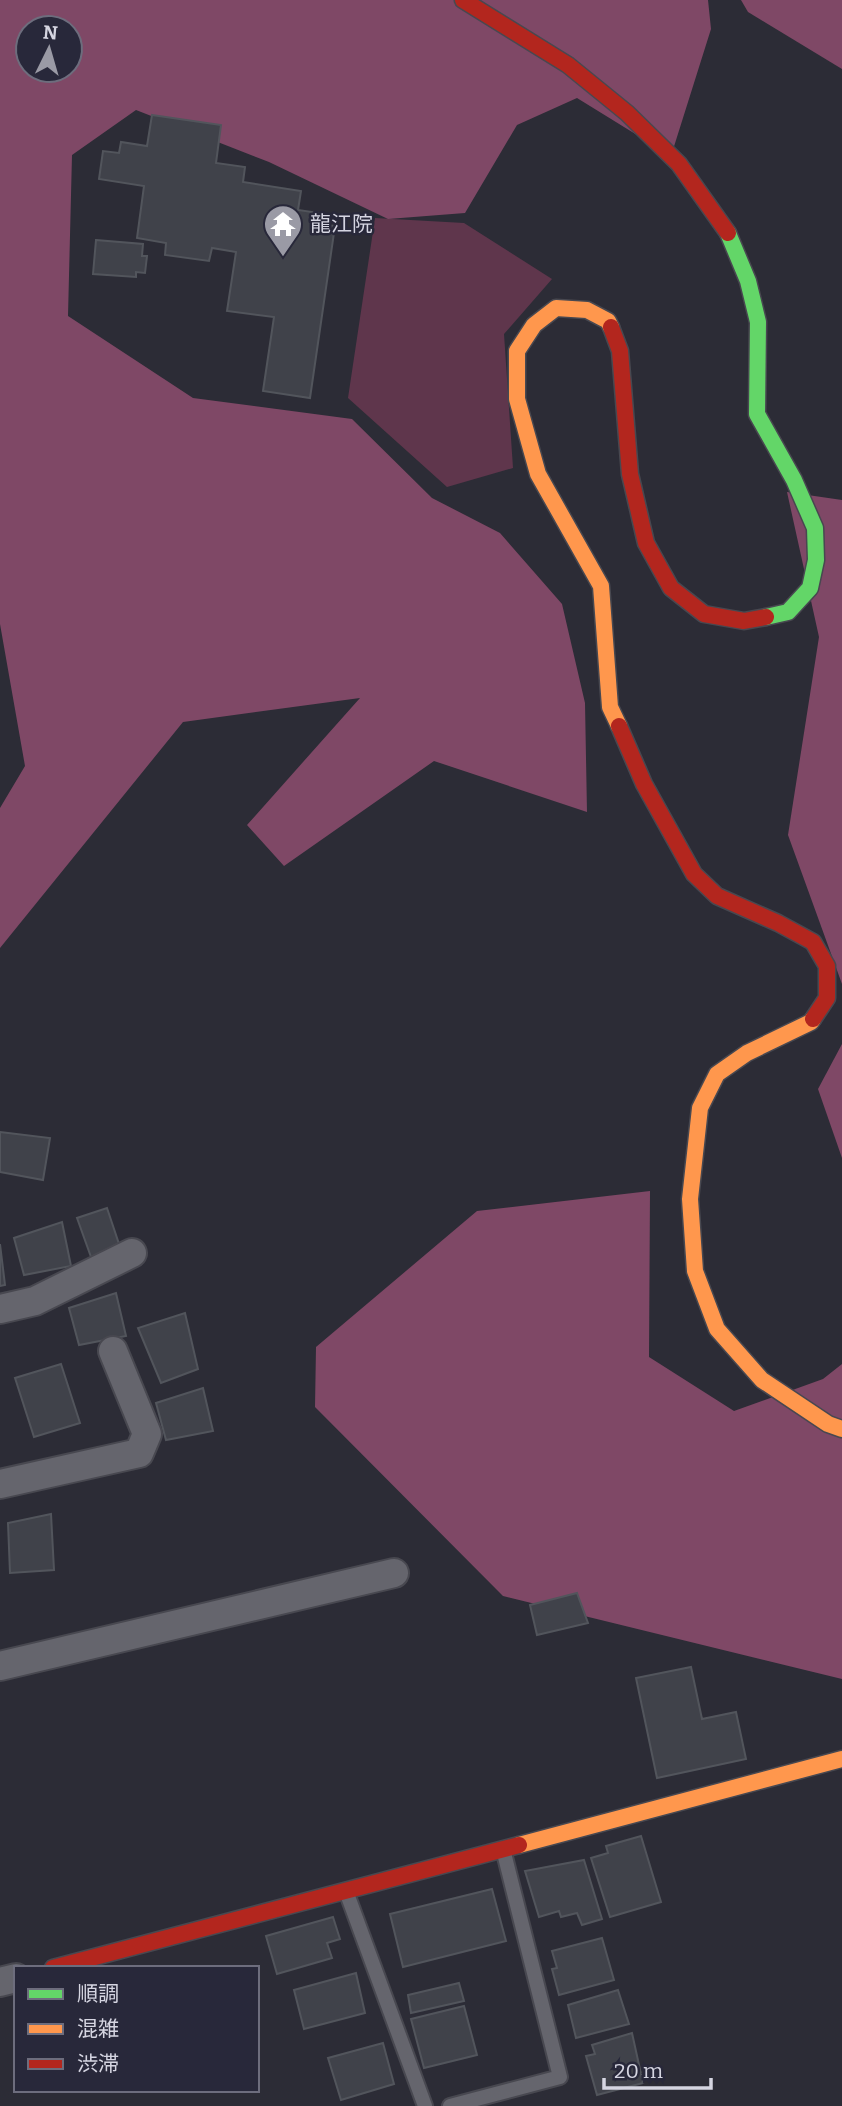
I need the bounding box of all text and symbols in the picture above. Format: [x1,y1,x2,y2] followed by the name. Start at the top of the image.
[14,14,84,84] north arrow
[42,20,59,45] text: N
[262,203,304,258] temple icon: 龍江院
[310,211,373,237] place label: 龍江院
[14,1966,259,2092] legend
[77,1981,119,2007] text: 順調
[77,2016,119,2042] text: 混雑
[604,2046,711,2090] scale bar
[77,2051,119,2077] text: 渋滞
[614,2058,663,2084] text: 20 m

